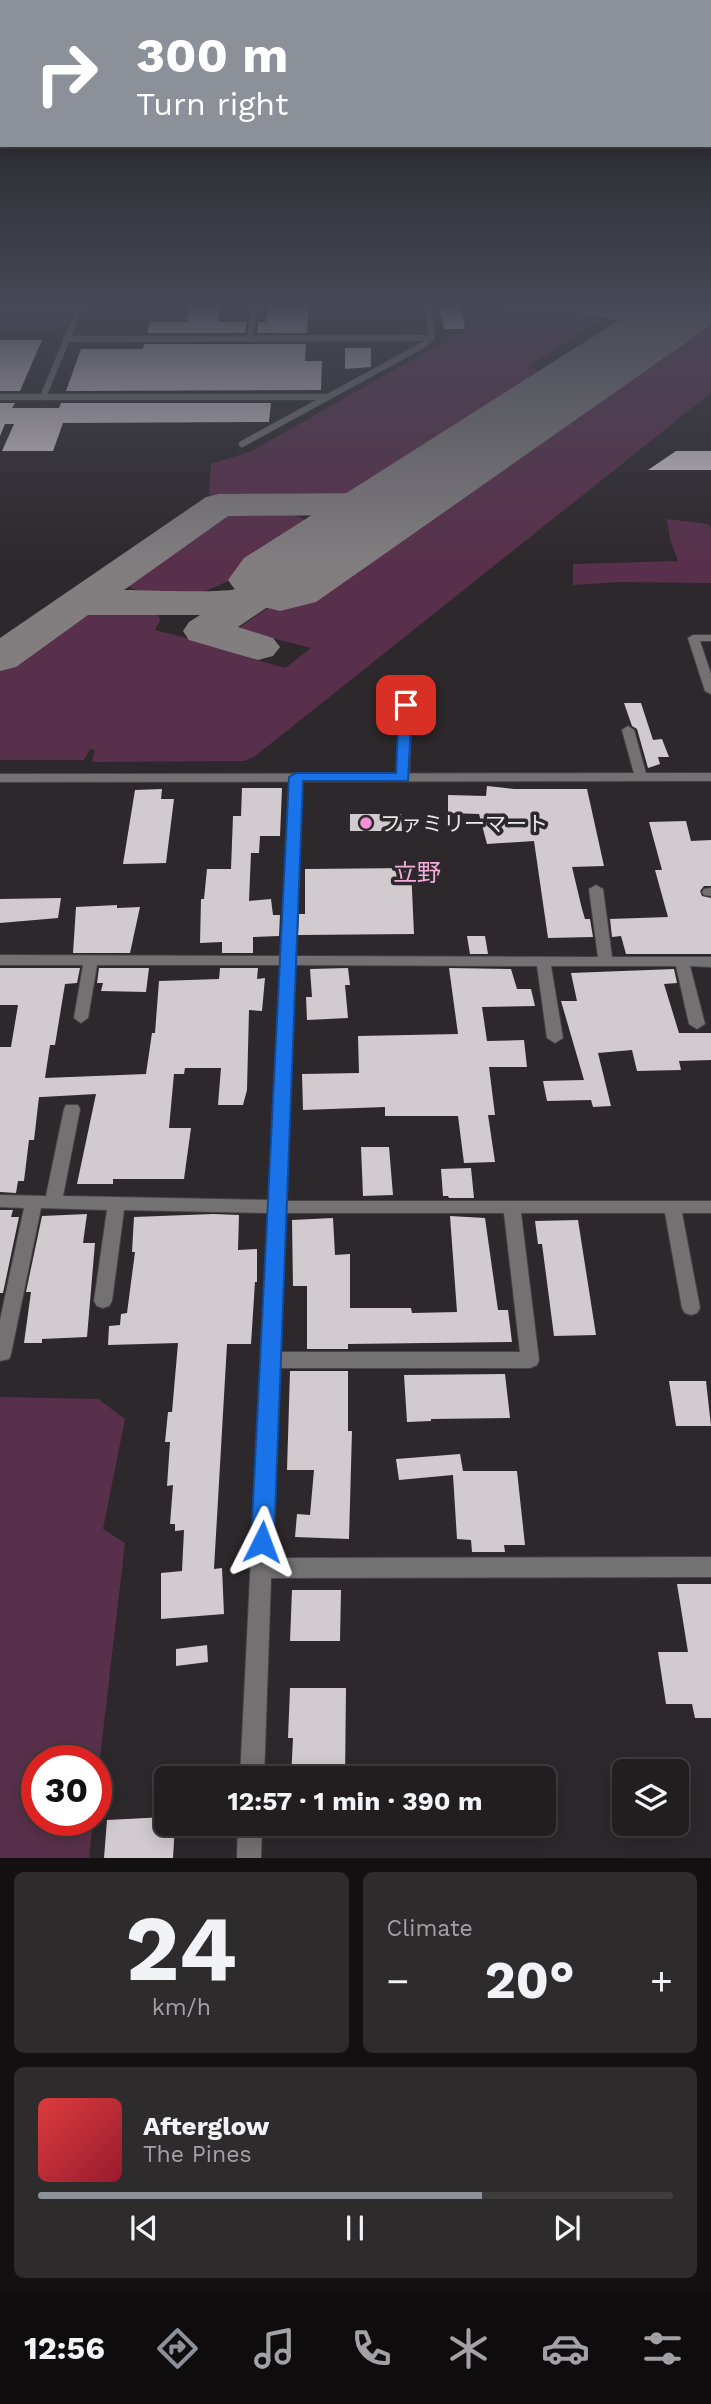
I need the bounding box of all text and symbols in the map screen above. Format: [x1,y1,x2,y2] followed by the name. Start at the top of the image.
[136,26,288,84] text: 300 m
[21,28,112,119] icon: right
[136,85,288,123] text: Turn right
[376,675,436,735] pin
[387,686,425,724] icon: arrive
[380,811,548,836] place label: ファミリーマート
[358,815,374,831] marker: ファミリーマート
[393,859,441,887] district label: 立野
[225,1505,299,1579] position arrow
[21,1745,112,1836] speed limit sign: 30
[612,1759,689,1836] map controls
[612,1759,689,1836] button: layers
[228,1786,482,1816] text: 12:57 · 1 min · 390 m
[125,1895,237,2002] text: 24
[387,1915,473,1942] text: Climate
[485,1950,575,2011] text: 20°
[387,1959,409,2003] text: −
[650,1959,673,2003] text: +
[152,1994,211,2021] text: km/h
[143,2111,269,2141] text: Afterglow
[143,2141,252,2168] text: The Pines
[125,2209,163,2247] icon: previous
[336,2209,374,2247] icon: pause
[548,2209,586,2247] icon: next
[153,2324,202,2373] icon: directions
[250,2324,299,2373] icon: music
[347,2324,396,2373] icon: phone
[444,2324,493,2373] icon: climate
[541,2324,590,2373] icon: car
[638,2324,687,2373] icon: filters
[24,2329,105,2367] text: 12:56

